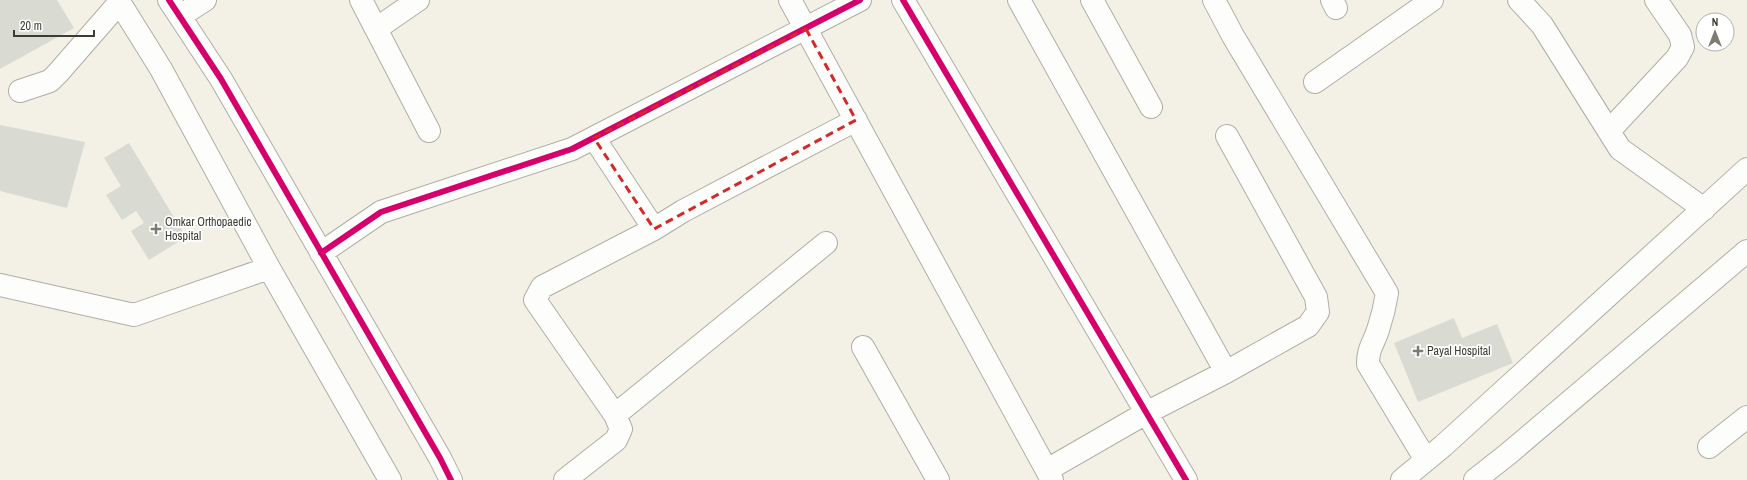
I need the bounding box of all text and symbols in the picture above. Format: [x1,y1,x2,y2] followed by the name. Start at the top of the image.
[14,12,94,38] scale bar
[1695,12,1735,52] north arrow
[1712,15,1718,29] text: N
[20,18,42,34] text: 20 m
[165,214,251,244] place label: Omkar Orthopaedic Hospital
[150,223,162,235] marker: Omkar Orthopaedic Hospital
[1427,343,1490,359] place label: Payal Hospital
[1412,345,1424,357] marker: Payal Hospital

